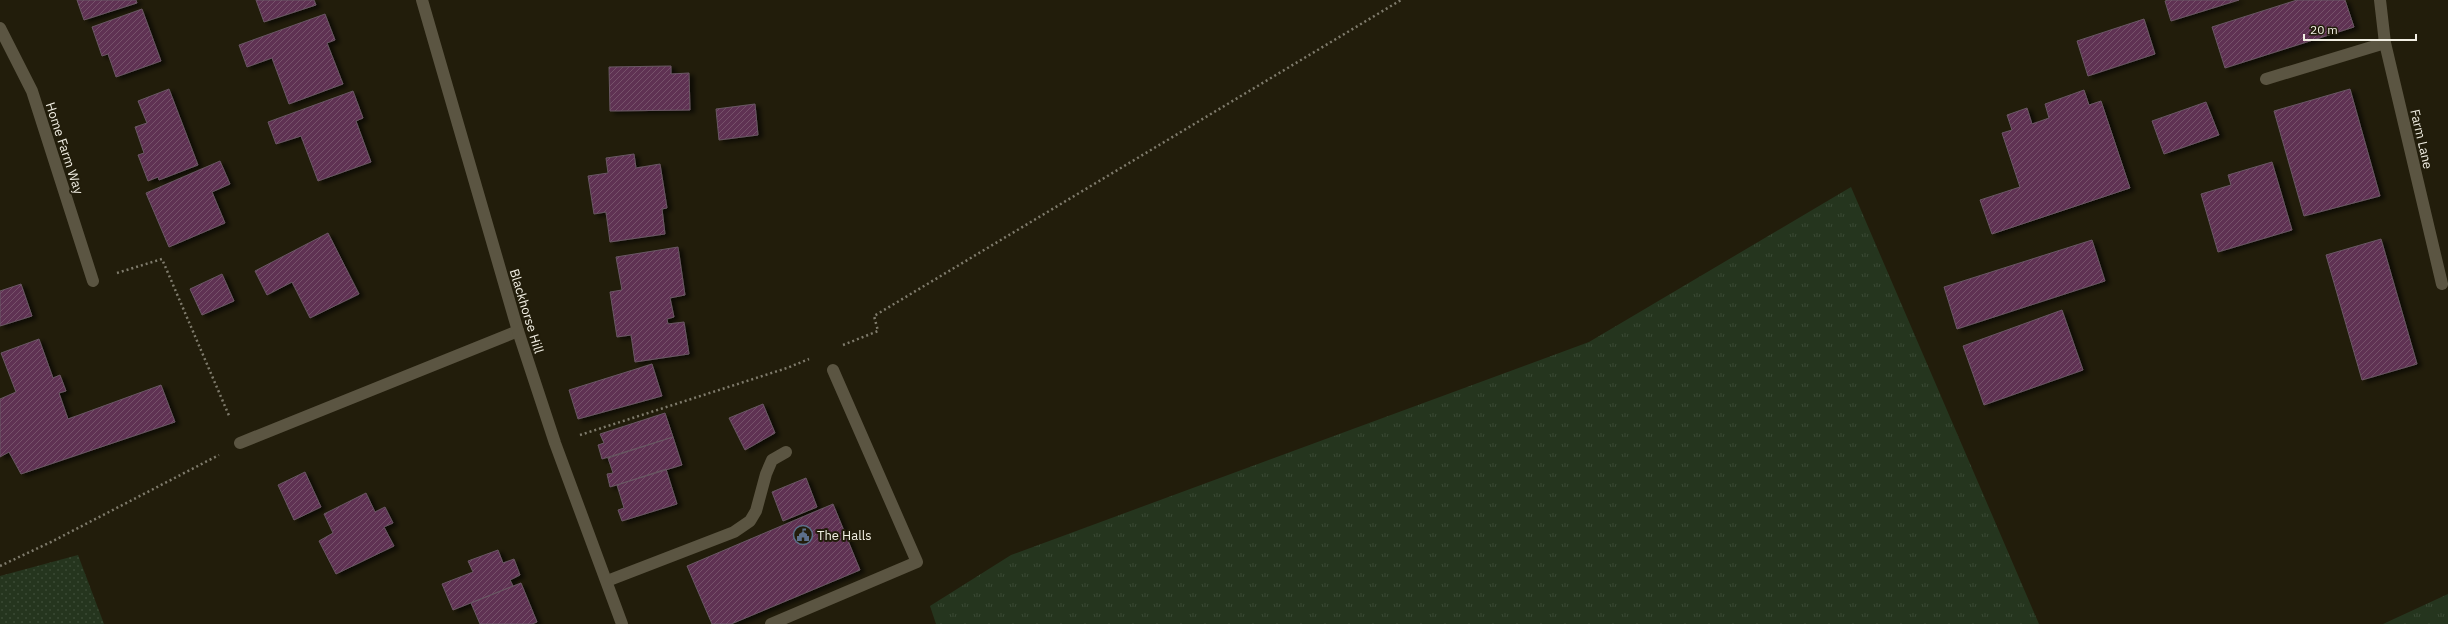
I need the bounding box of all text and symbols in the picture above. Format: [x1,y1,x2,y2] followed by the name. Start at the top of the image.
[2304,16,2416,42] scale bar
[2310,22,2338,37] text: 20 m
[42,100,88,197] street label: Home Farm Way
[2406,108,2437,171] street label: Farm Lane
[506,267,548,356] street label: Blackhorse Hill
[792,524,814,546] public building icon: The Halls
[817,527,872,544] place label: The Halls

